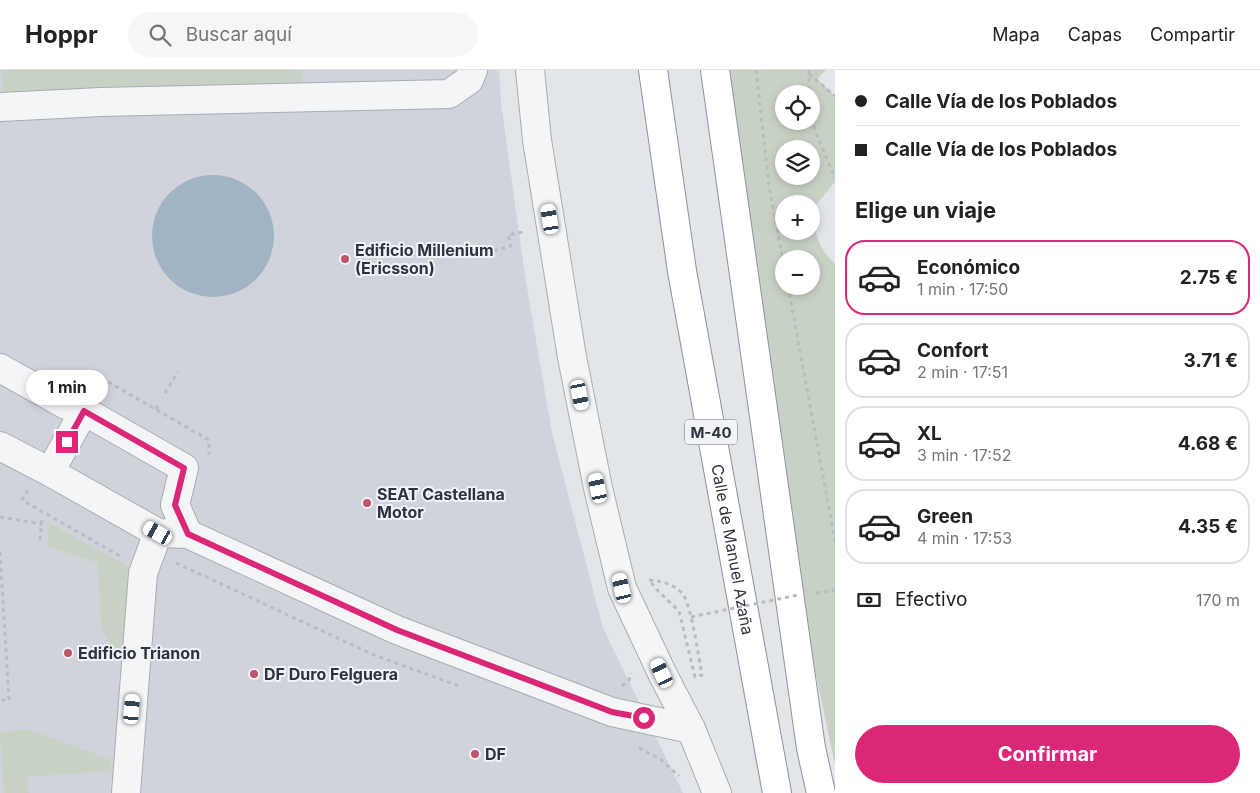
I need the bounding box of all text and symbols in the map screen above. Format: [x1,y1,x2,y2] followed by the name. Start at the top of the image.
[128,12,478,57] search box
[25,20,98,49] text: Hoppr
[146,21,174,49] icon: search
[186,23,292,46] text: Buscar aquí
[992,24,1040,45] text: Mapa
[1068,24,1122,45] text: Capas
[1150,24,1235,45] text: Compartir
[775,85,820,295] map controls
[775,85,820,130] button: locate
[885,90,1117,113] text: Calle Vía de los Poblados
[885,138,1117,161] text: Calle Vía de los Poblados
[775,140,820,185] button: layers
[775,195,820,240] button: +
[855,197,996,223] text: Elige un viaje
[540,203,559,235] car
[355,240,494,278] place label: Edificio Millenium (Ericsson)
[775,250,820,295] button: −
[339,253,351,265] marker: Edificio Millenium (Ericsson)
[857,255,902,300] icon: car
[917,256,1020,279] text: Económico
[1180,266,1238,289] text: 2.75 €
[917,279,1008,299] text: 1 min · 17:50
[857,338,902,383] icon: car
[917,339,988,362] text: Confort
[1184,349,1238,372] text: 3.71 €
[917,362,1008,382] text: 2 min · 17:51
[26,370,108,404] callout: 1 min
[47,377,87,397] text: 1 min
[569,379,590,411] car
[685,420,737,444] road number: M-40
[857,421,902,466] icon: car
[917,422,942,445] text: XL
[56,431,78,453] route end
[1178,432,1238,455] text: 4.68 €
[917,445,1011,465] text: 3 min · 17:52
[707,462,758,636] street label: Calle de Manuel Azaña
[587,472,608,504] car
[377,484,505,522] place label: SEAT Castellana Motor
[361,497,373,509] marker: SEAT Castellana Motor
[857,504,902,549] icon: car
[917,505,973,528] text: Green
[1178,515,1238,538] text: 4.35 €
[141,519,174,547] car
[917,528,1012,548] text: 4 min · 17:53
[611,572,632,604] car
[855,586,883,614] icon: cash
[895,588,967,611] text: Efectivo
[1196,590,1240,610] text: 170 m
[78,643,200,663] place label: Edificio Trianon
[62,647,74,659] marker: Edificio Trianon
[648,656,675,690] car
[264,664,398,684] place label: DF Duro Felguera
[248,668,260,680] marker: DF Duro Felguera
[123,693,140,725] car
[633,707,655,729] route start
[855,725,1240,783] button: Confirmar
[485,744,506,764] place label: DF
[469,748,481,760] marker: DF

